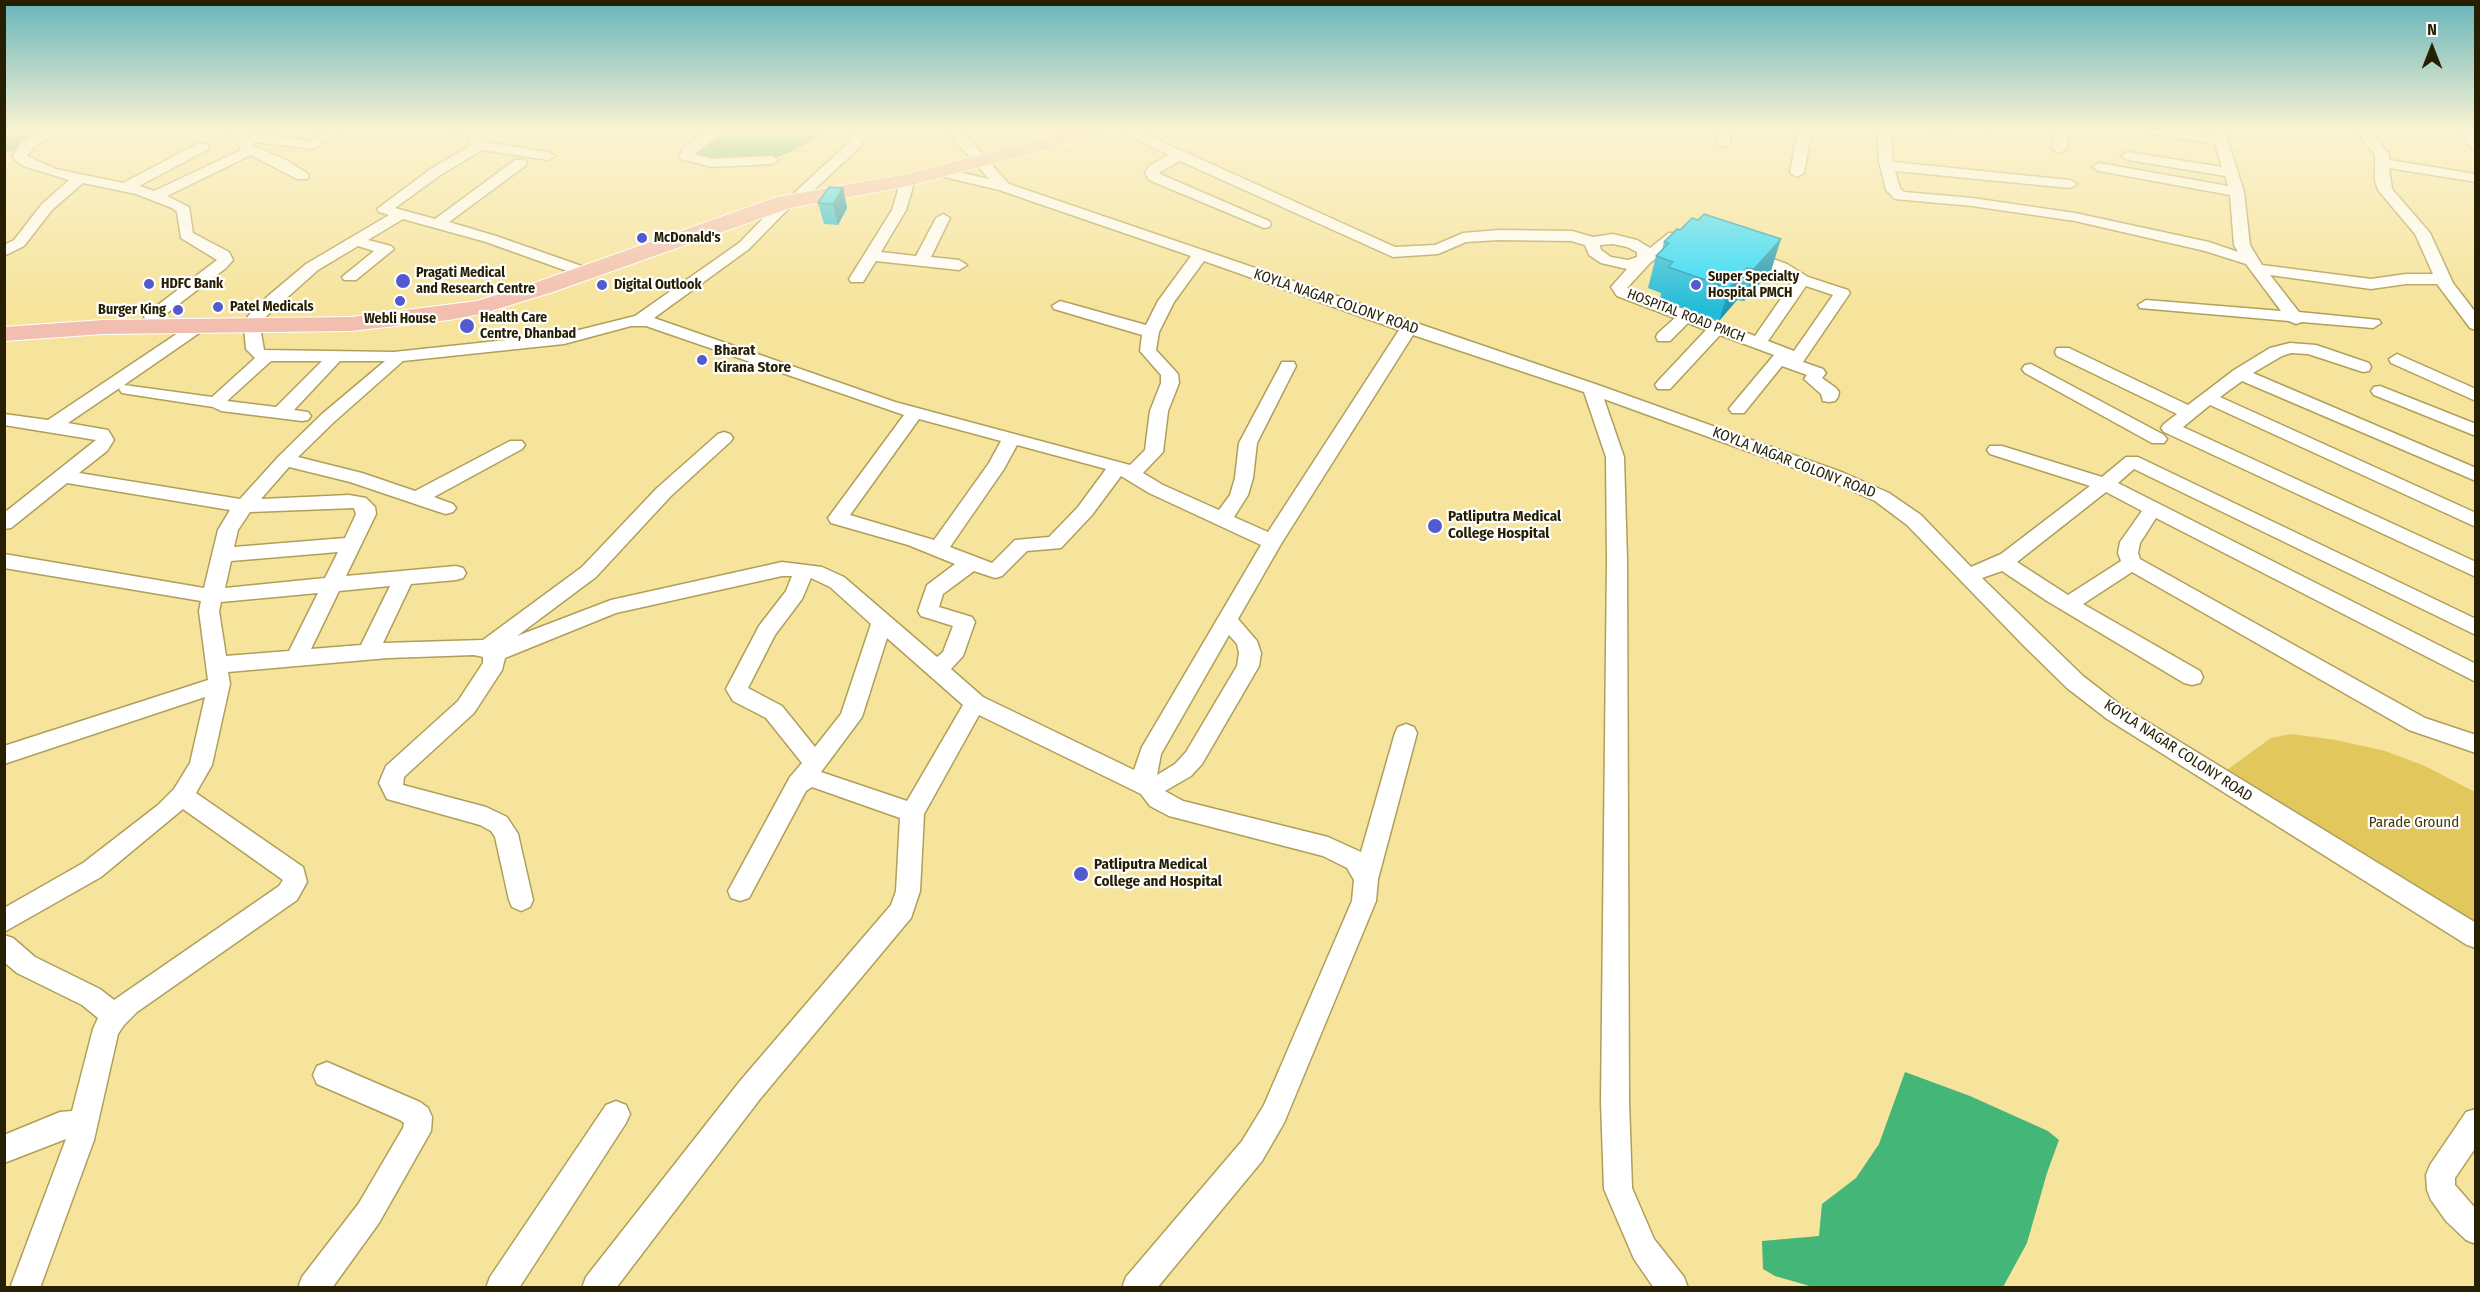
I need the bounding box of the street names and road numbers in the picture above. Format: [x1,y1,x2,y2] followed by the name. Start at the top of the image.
[1251,265,1421,339] street label: KOYLA NAGAR COLONY ROAD
[1625,286,1747,346] street label: HOSPITAL ROAD PMCH
[1710,424,1878,502] street label: KOYLA NAGAR COLONY ROAD
[2100,696,2256,806] street label: KOYLA NAGAR COLONY ROAD

